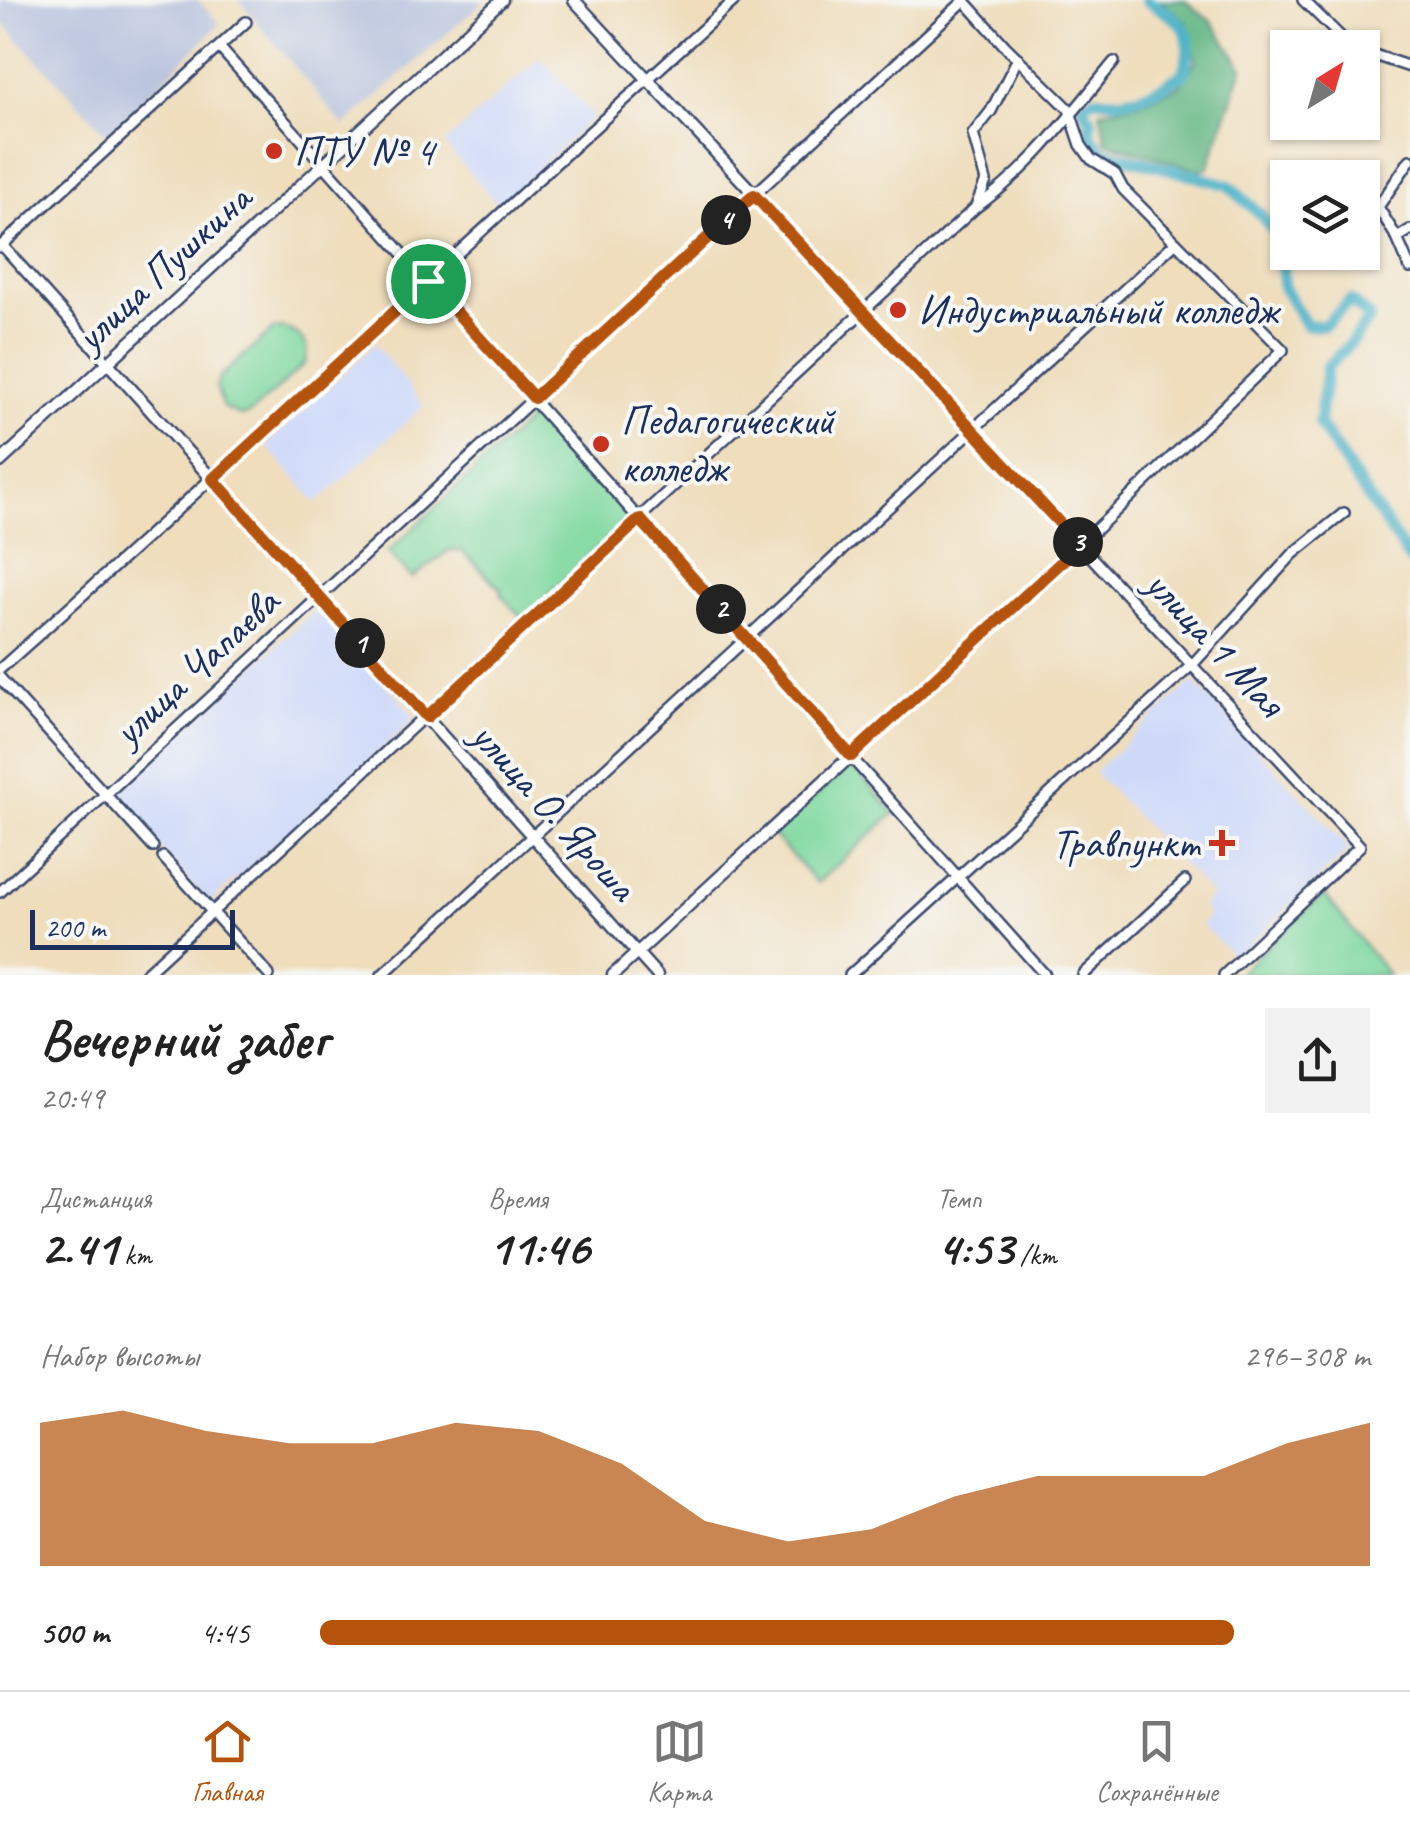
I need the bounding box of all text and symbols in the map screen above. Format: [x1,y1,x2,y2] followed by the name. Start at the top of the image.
[1270,30,1380,140] north arrow
[1270,30,1380,270] map controls
[294,125,438,178] place label: ПТУ № 4
[263,140,285,162] marker: ПТУ № 4
[1270,160,1380,270] button: layers
[62,170,265,365] street label: улица Пушкина
[701,195,751,245] pin: 4
[720,202,732,237] text: 4
[386,239,471,324] pin
[401,254,456,309] icon: arrive
[918,284,1282,337] place label: Индустриальный колледж
[887,299,909,321] marker: Индустриальный колледж
[621,394,836,495] place label: Педагогический колледж
[590,433,612,455] marker: Педагогический колледж
[1053,517,1103,567] pin: 3
[1072,524,1084,559] text: 3
[1132,556,1298,730] street label: улица 1 Мая
[100,575,292,759] street label: улица Чапаева
[696,584,746,634] pin: 2
[715,591,727,626] text: 2
[335,618,385,668] pin: 1
[354,625,366,660] text: 1
[458,708,651,914] street label: улица О. Яроша
[1052,817,1201,870] place label: Травпункт
[1209,830,1235,856] marker: Травпункт
[30,905,235,950] scale bar
[45,910,105,945] text: 200 m
[40,1004,328,1074] text: Вечерний забег
[1265,1008,1370,1113] button: share
[40,1077,104,1118] text: 20:49
[40,1181,152,1216] text: Дистанция
[488,1181,547,1216] text: Время
[937,1181,982,1216] text: Темп
[40,1216,117,1279] text: 2.41
[488,1216,589,1279] text: 11:46
[937,1216,1013,1279] text: 4:53
[117,1237,152,1272] text: km
[1013,1237,1057,1272] text: /km
[40,1335,199,1376] text: Набор высоты
[1244,1335,1370,1376] text: 296–308 m
[40,1612,109,1653] text: 500 m
[200,1612,250,1653] text: 4:45
[192,1714,263,1809] tab: Главная
[647,1714,711,1809] tab: Карта
[1096,1714,1218,1809] tab: Сохранённые

